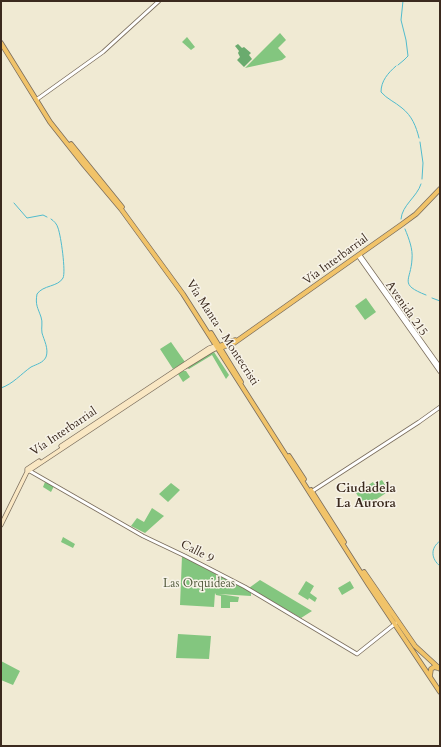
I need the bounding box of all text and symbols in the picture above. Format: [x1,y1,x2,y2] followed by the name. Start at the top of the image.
[301,232,371,288] street label: Vía Interbarrial
[182,278,262,388] street label: Vía Manta - Montecristi
[382,279,430,339] street label: Avenida 215
[28,404,100,460] street label: Vía Interbarrial
[336,481,396,512] district label: Ciudadela La Aurora
[178,538,216,566] street label: Calle 9
[163,577,235,591] park label: Las Orquideas

